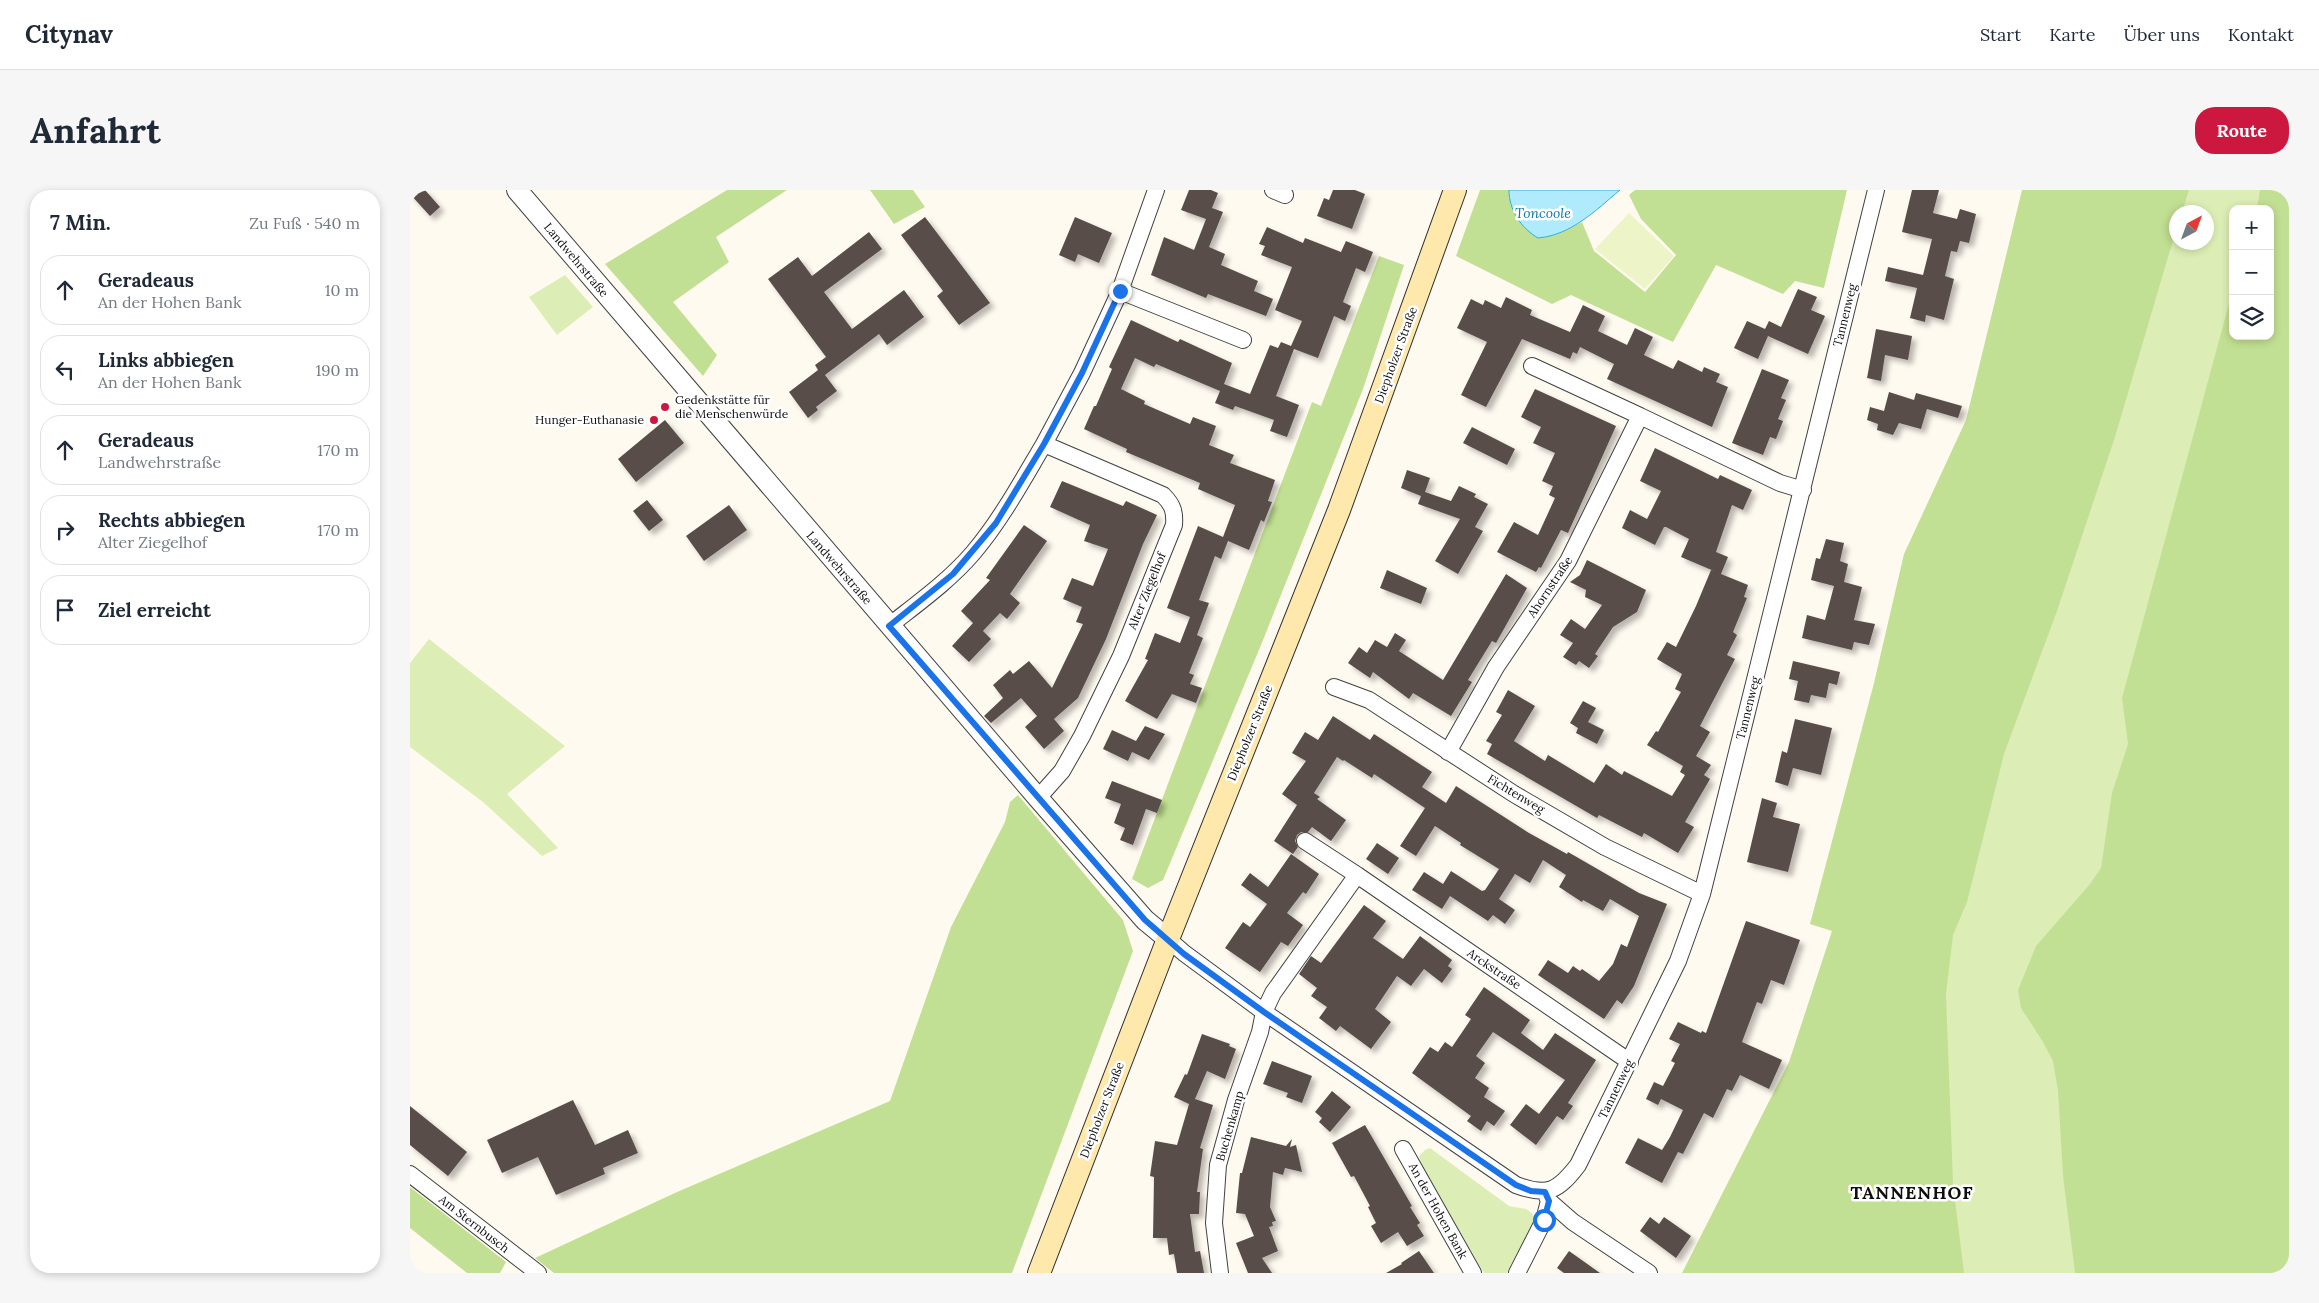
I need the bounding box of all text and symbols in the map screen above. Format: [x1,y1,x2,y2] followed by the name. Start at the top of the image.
[25,19,113,50] text: Citynav
[1980,23,2021,46] text: Start
[2049,23,2095,46] text: Karte
[2123,23,2200,46] text: Über uns
[2228,23,2294,46] text: Kontakt
[2195,107,2289,154] button: Route
[30,108,161,153] text: Anfahrt
[1515,204,1571,222] water label: Toncoole
[2169,205,2214,250] north arrow
[2229,205,2274,340] map controls
[2229,205,2274,250] button: +
[50,209,111,236] text: 7 Min.
[249,213,360,233] text: Zu Fuß · 540 m
[541,219,612,300] street label: Landwehrstraße
[2229,250,2274,295] button: −
[98,268,194,292] text: Geradeaus
[51,276,79,304] icon: ahead
[325,280,359,300] text: 10 m
[1109,280,1132,303] route end
[1829,282,1860,348] street label: Tannenweg
[98,292,242,312] text: An der Hohen Bank
[2229,295,2274,340] button: layers
[1371,304,1420,405] street label: Diepholzer Straße
[98,348,234,372] text: Links abbiegen
[51,356,79,384] icon: left
[315,360,359,380] text: 190 m
[98,372,242,392] text: An der Hohen Bank
[675,392,789,421] place label: Gedenkstätte für die Menschenwürde
[659,401,671,413] marker: Gedenkstätte für die Menschenwürde
[535,412,644,427] place label: Hunger-Euthanasie
[648,414,660,426] marker: Hunger-Euthanasie
[98,428,194,452] text: Geradeaus
[51,436,79,464] icon: ahead
[317,440,359,460] text: 170 m
[98,452,221,472] text: Landwehrstraße
[98,508,245,532] text: Rechts abbiegen
[51,516,79,544] icon: right
[317,520,359,540] text: 170 m
[803,528,876,608] street label: Landwehrstraße
[98,532,207,552] text: Alter Ziegelhof
[1124,549,1169,633] street label: Alter Ziegelhof
[1523,553,1576,621] street label: Ahornstraße
[51,596,79,624] icon: arrive
[98,598,211,622] text: Ziel erreicht
[1732,675,1763,741] street label: Tannenweg
[1224,682,1276,783] street label: Diepholzer Straße
[1485,771,1548,817] street label: Fichtenweg
[1464,945,1524,992] street label: Arckstraße
[1595,1056,1637,1121] street label: Tannenweg
[1076,1059,1127,1160] street label: Diepholzer Straße
[1212,1089,1247,1163] street label: Buchenkamp
[1405,1159,1471,1262] street label: An der Hohen Bank
[1851,1181,1973,1204] district label: TANNENHOF
[435,1191,512,1256] street label: Am Sternbusch
[1533,1209,1556,1232] route start

